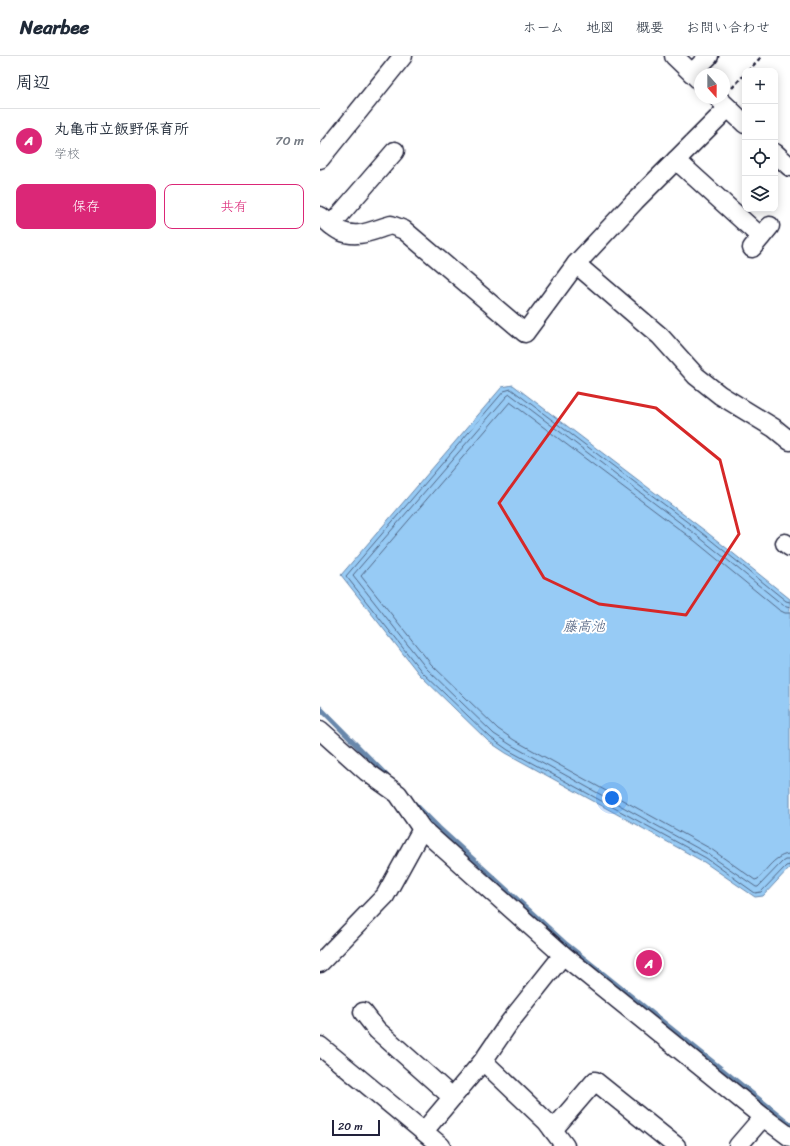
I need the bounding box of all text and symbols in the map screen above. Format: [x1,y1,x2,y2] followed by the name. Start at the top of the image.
[20,11,89,44] text: Nearbee
[523,15,564,40] text: ホーム
[586,15,614,40] text: 地図
[636,15,664,40] text: 概要
[686,15,770,40] text: お問い合わせ
[16,67,50,97] text: 周辺
[694,68,730,104] north arrow
[742,68,778,212] map controls
[742,68,778,104] button: +
[742,104,778,140] button: −
[54,116,189,142] text: 丸亀市立飯野保育所
[25,129,33,152] text: A
[275,129,304,152] text: 70 m
[742,140,778,176] button: locate
[54,142,80,165] text: 学校
[742,176,778,212] button: layers
[16,184,156,229] button: 保存
[164,184,304,229] button: 共有
[563,614,606,639] water label: 藤高池
[602,788,622,808] your location
[636,948,662,978] pin: A
[338,1117,363,1136] text: 20 m
[332,1118,380,1137] scale bar

